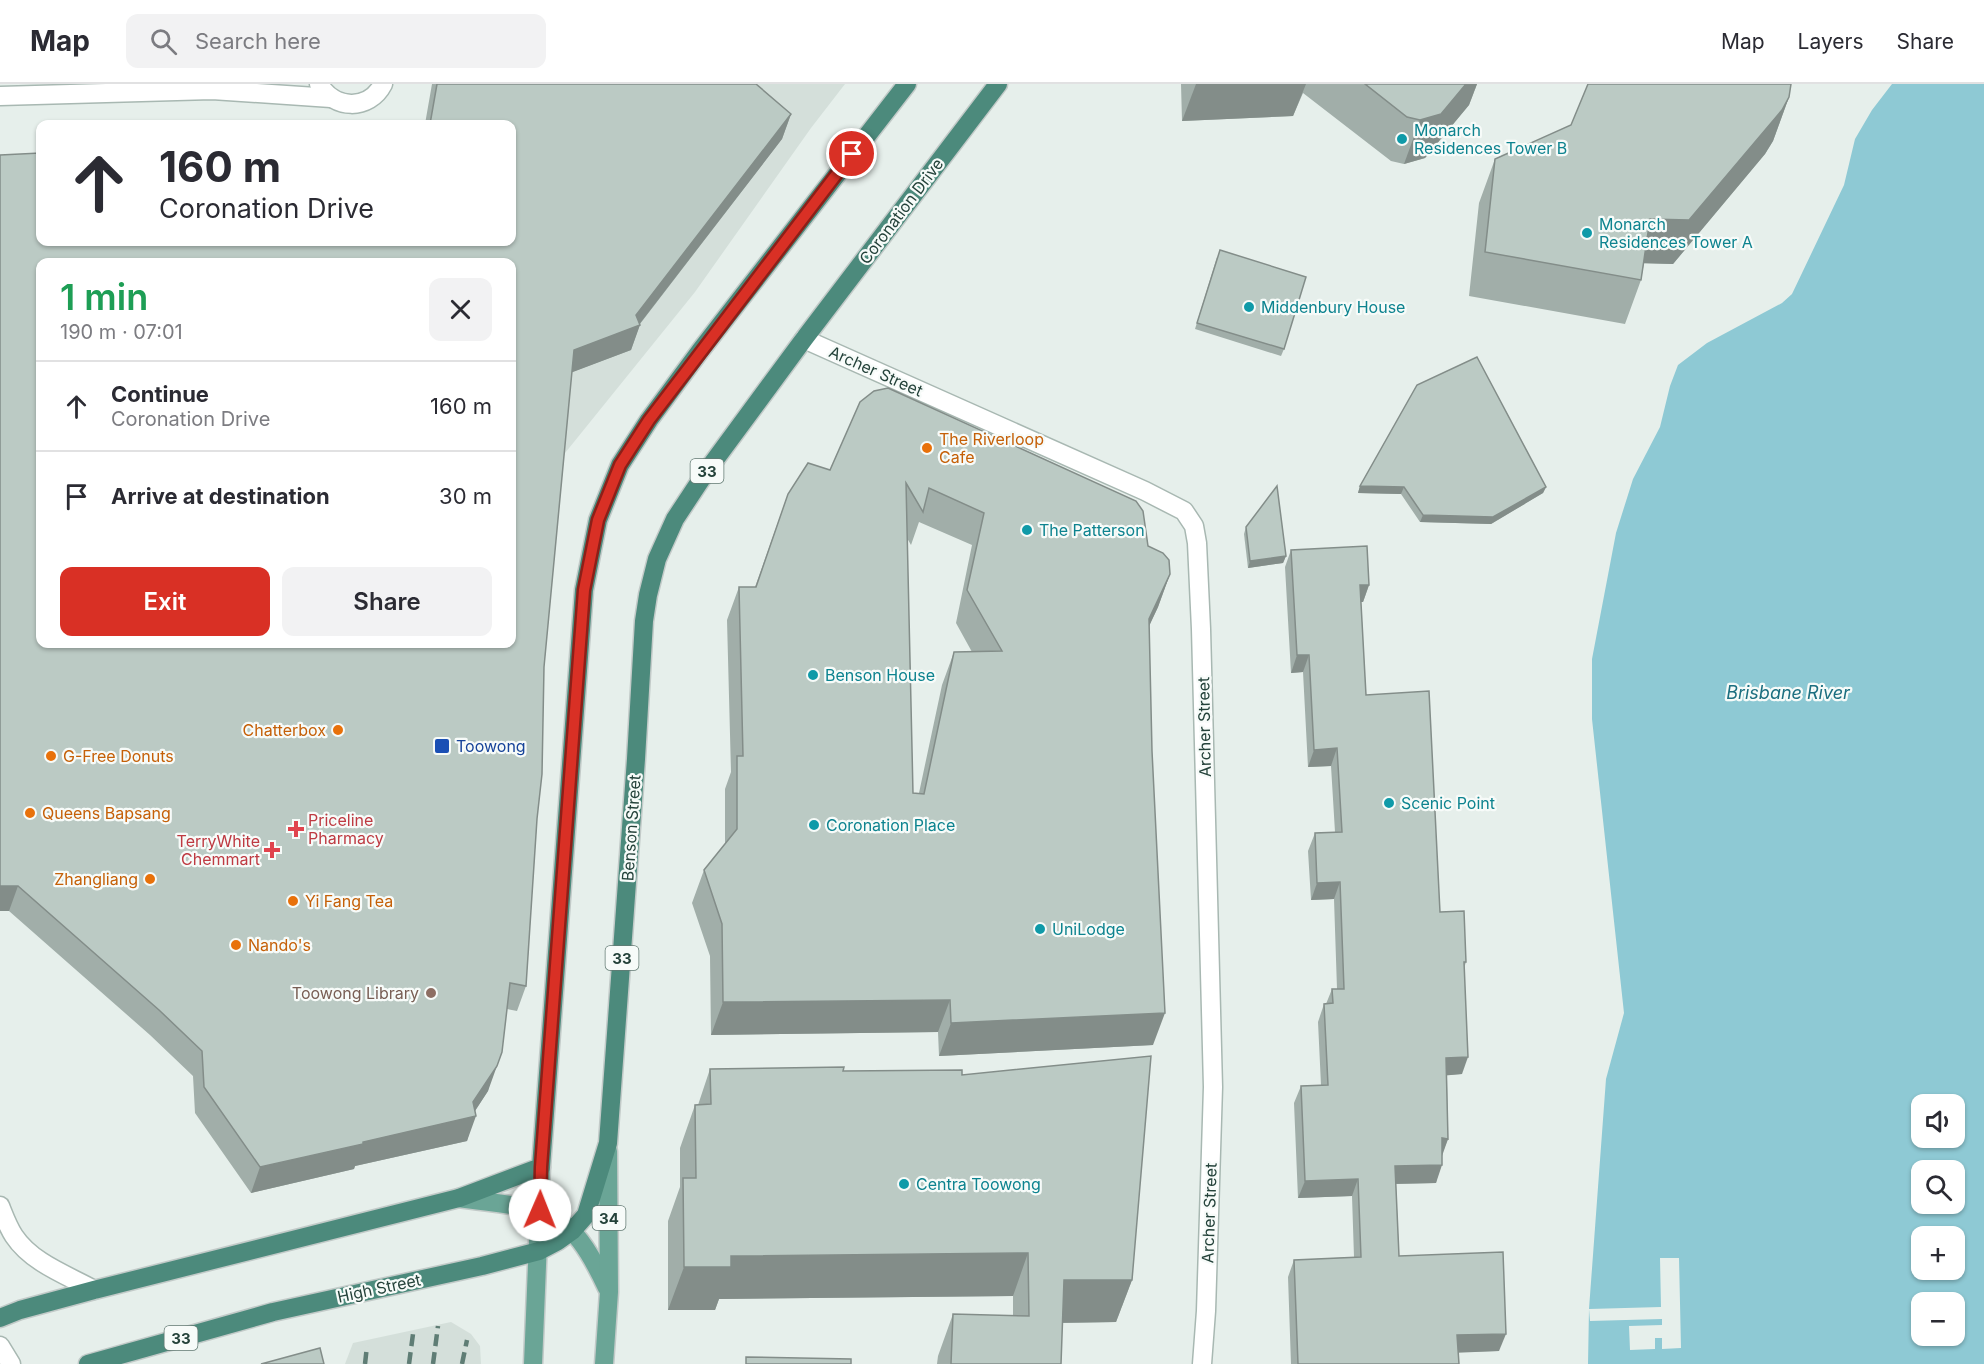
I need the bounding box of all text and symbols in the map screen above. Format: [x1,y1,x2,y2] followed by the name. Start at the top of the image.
[126,14,546,68] search box
[30,24,90,58] text: Map
[147,25,180,58] icon: search
[195,28,321,54] text: Search here
[1721,29,1765,54] text: Map
[1798,29,1864,54] text: Layers
[1897,29,1954,54] text: Share
[1414,120,1567,158] place label: Monarch Residences Tower B
[826,128,877,179] pin
[1395,132,1409,146] marker: Monarch Residences Tower B
[835,137,868,170] icon: arrive
[159,141,281,192] text: 160 m
[60,144,138,222] icon: ahead
[855,154,947,268] street label: Coronation Drive
[159,192,374,225] text: Coronation Drive
[1599,214,1753,252] place label: Monarch Residences Tower A
[1580,226,1594,240] marker: Monarch Residences Tower A
[60,275,148,319] text: 1 min
[429,278,492,341] button: close
[1261,297,1405,317] place label: Middenbury House
[1242,300,1256,314] marker: Middenbury House
[60,320,183,344] text: 190 m · 07:01
[826,341,926,401] street label: Archer Street
[111,381,209,407] text: Continue
[60,390,93,423] icon: ahead
[430,393,492,419] text: 160 m
[111,407,270,431] text: Coronation Drive
[939,429,1044,467] place label: The Riverloop Cafe
[920,441,934,455] marker: The Riverloop Cafe
[690,459,724,483] road number: 33
[60,480,93,513] icon: arrive
[111,483,330,509] text: Arrive at destination
[439,483,492,509] text: 30 m
[1039,520,1145,540] place label: The Patterson
[1020,523,1034,537] marker: The Patterson
[60,567,270,636] button: Exit
[282,567,492,636] button: Share
[825,665,935,685] place label: Benson House
[806,668,820,682] marker: Benson House
[1193,677,1215,777] street label: Archer Street
[1726,682,1851,703] water label: Brisbane River
[243,720,326,740] place label: Chatterbox
[331,723,345,737] marker: Chatterbox
[456,736,526,756] place label: Toowong
[433,737,451,755] marker: Toowong
[63,746,174,766] place label: G-Free Donuts
[44,749,58,763] marker: G-Free Donuts
[617,774,645,882] street label: Benson Street
[1401,793,1495,813] place label: Scenic Point
[1382,796,1396,810] marker: Scenic Point
[42,803,171,823] place label: Queens Bapsang
[23,806,37,820] marker: Queens Bapsang
[308,810,384,848] place label: Priceline Pharmacy
[826,815,955,835] place label: Coronation Place
[807,818,821,832] marker: Coronation Place
[289,822,303,836] marker: Priceline Pharmacy
[177,831,260,869] place label: TerryWhite Chemmart
[265,843,279,857] marker: TerryWhite Chemmart
[54,869,138,889] place label: Zhangliang
[143,872,157,886] marker: Zhangliang
[305,891,393,911] place label: Yi Fang Tea
[286,894,300,908] marker: Yi Fang Tea
[1052,919,1125,939] place label: UniLodge
[1033,922,1047,936] marker: UniLodge
[248,935,311,955] place label: Nando's
[229,938,243,952] marker: Nando's
[606,946,638,970] road number: 33
[292,983,419,1003] place label: Toowong Library
[424,986,438,1000] marker: Toowong Library
[1911,1094,1965,1346] map controls
[1911,1094,1965,1148] button: sound
[1911,1160,1965,1214] button: search
[1197,1162,1221,1264] street label: Archer Street
[916,1174,1041,1194] place label: Centra Toowong
[897,1177,911,1191] marker: Centra Toowong
[508,1178,572,1242] position arrow
[592,1206,626,1230] road number: 34
[1911,1226,1965,1280] button: +
[336,1269,422,1307] street label: High Street
[1911,1292,1965,1346] button: −
[164,1326,198,1350] road number: 33

